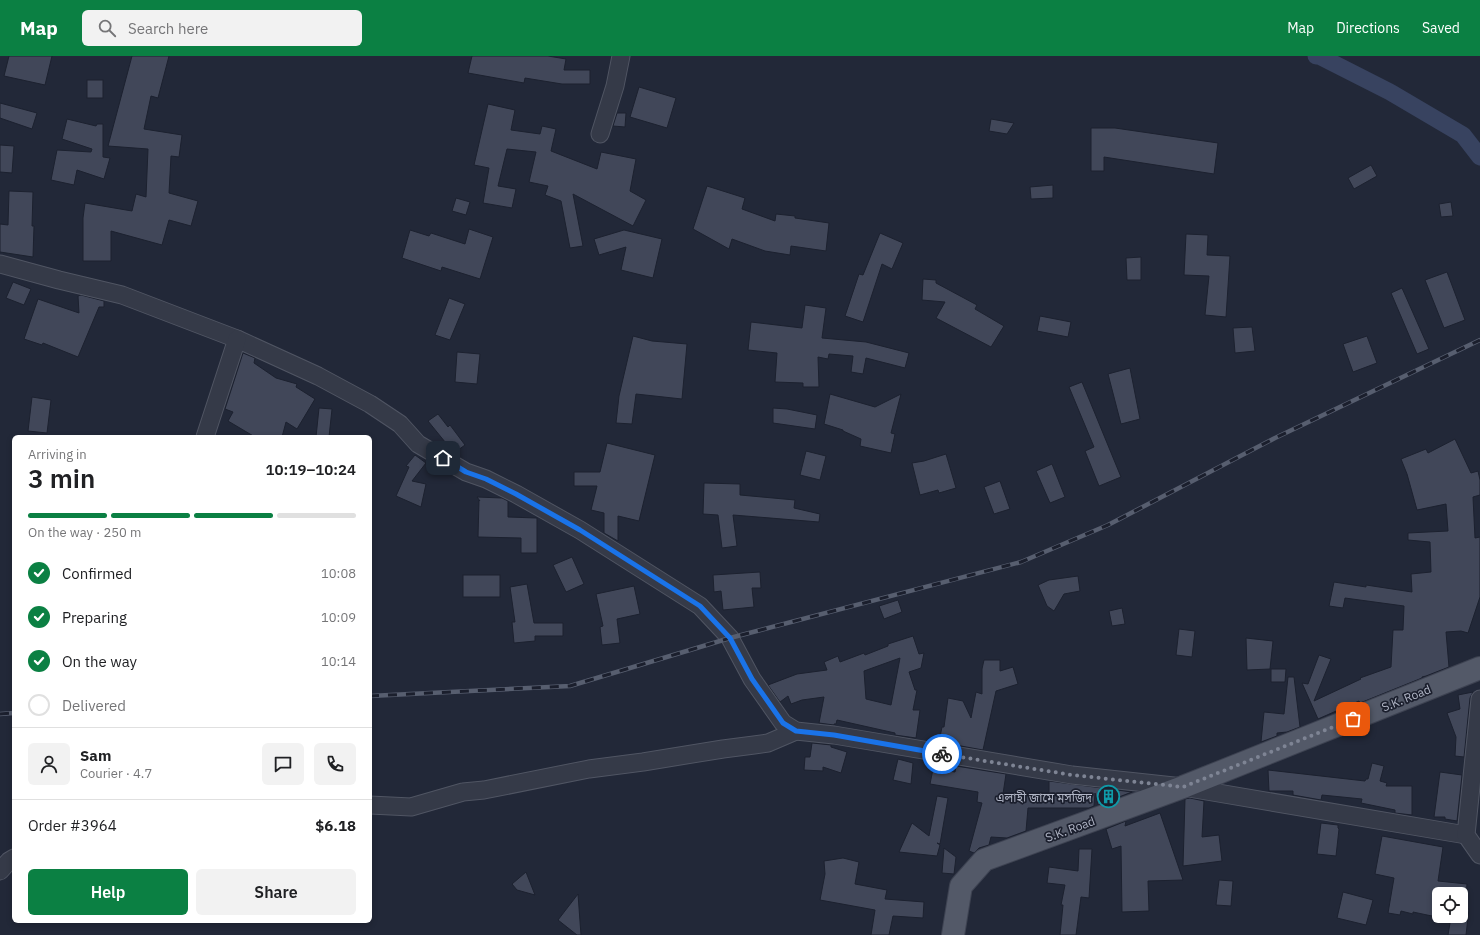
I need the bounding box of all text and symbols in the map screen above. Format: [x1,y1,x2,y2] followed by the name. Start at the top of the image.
[82,10,362,46] search box
[20,16,58,40] text: Map
[96,17,118,39] icon: search
[128,19,208,38] text: Search here
[1287,19,1314,37] text: Map
[1336,19,1400,37] text: Directions
[1422,19,1460,37] text: Saved
[426,441,460,475] pin
[28,446,87,463] text: Arriving in
[432,447,454,469] icon: home
[266,460,356,479] text: 10:19–10:24
[28,461,95,495] text: 3 min
[28,524,141,541] text: On the way · 250 m
[28,562,50,584] icon: check
[62,564,132,583] text: Confirmed
[321,565,356,582] text: 10:08
[28,606,50,628] icon: check
[62,608,127,627] text: Preparing
[321,609,356,626] text: 10:09
[28,650,50,672] icon: check
[62,652,137,671] text: On the way
[321,653,356,670] text: 10:14
[1379,681,1433,715] street label: S.K. Road
[62,696,126,715] text: Delivered
[1336,702,1370,736] pin
[1342,708,1364,730] icon: bag
[922,734,962,774] courier
[28,743,70,785] button: person
[262,743,304,785] button: chat
[314,743,356,785] button: phone
[931,743,953,765] icon: bike
[80,746,111,765] text: Sam
[80,765,152,782] text: Courier · 4.7
[1095,784,1121,810] building icon: এলাহী জামে মসজিদ
[996,790,1092,805] place label: এলাহী জামে মসজিদ
[1043,813,1097,845] street label: S.K. Road
[28,816,117,835] text: Order #3964
[315,816,356,835] text: $6.18
[28,869,188,915] button: Help
[196,869,356,915] button: Share
[1432,887,1468,923] map controls
[1432,887,1468,923] button: locate

